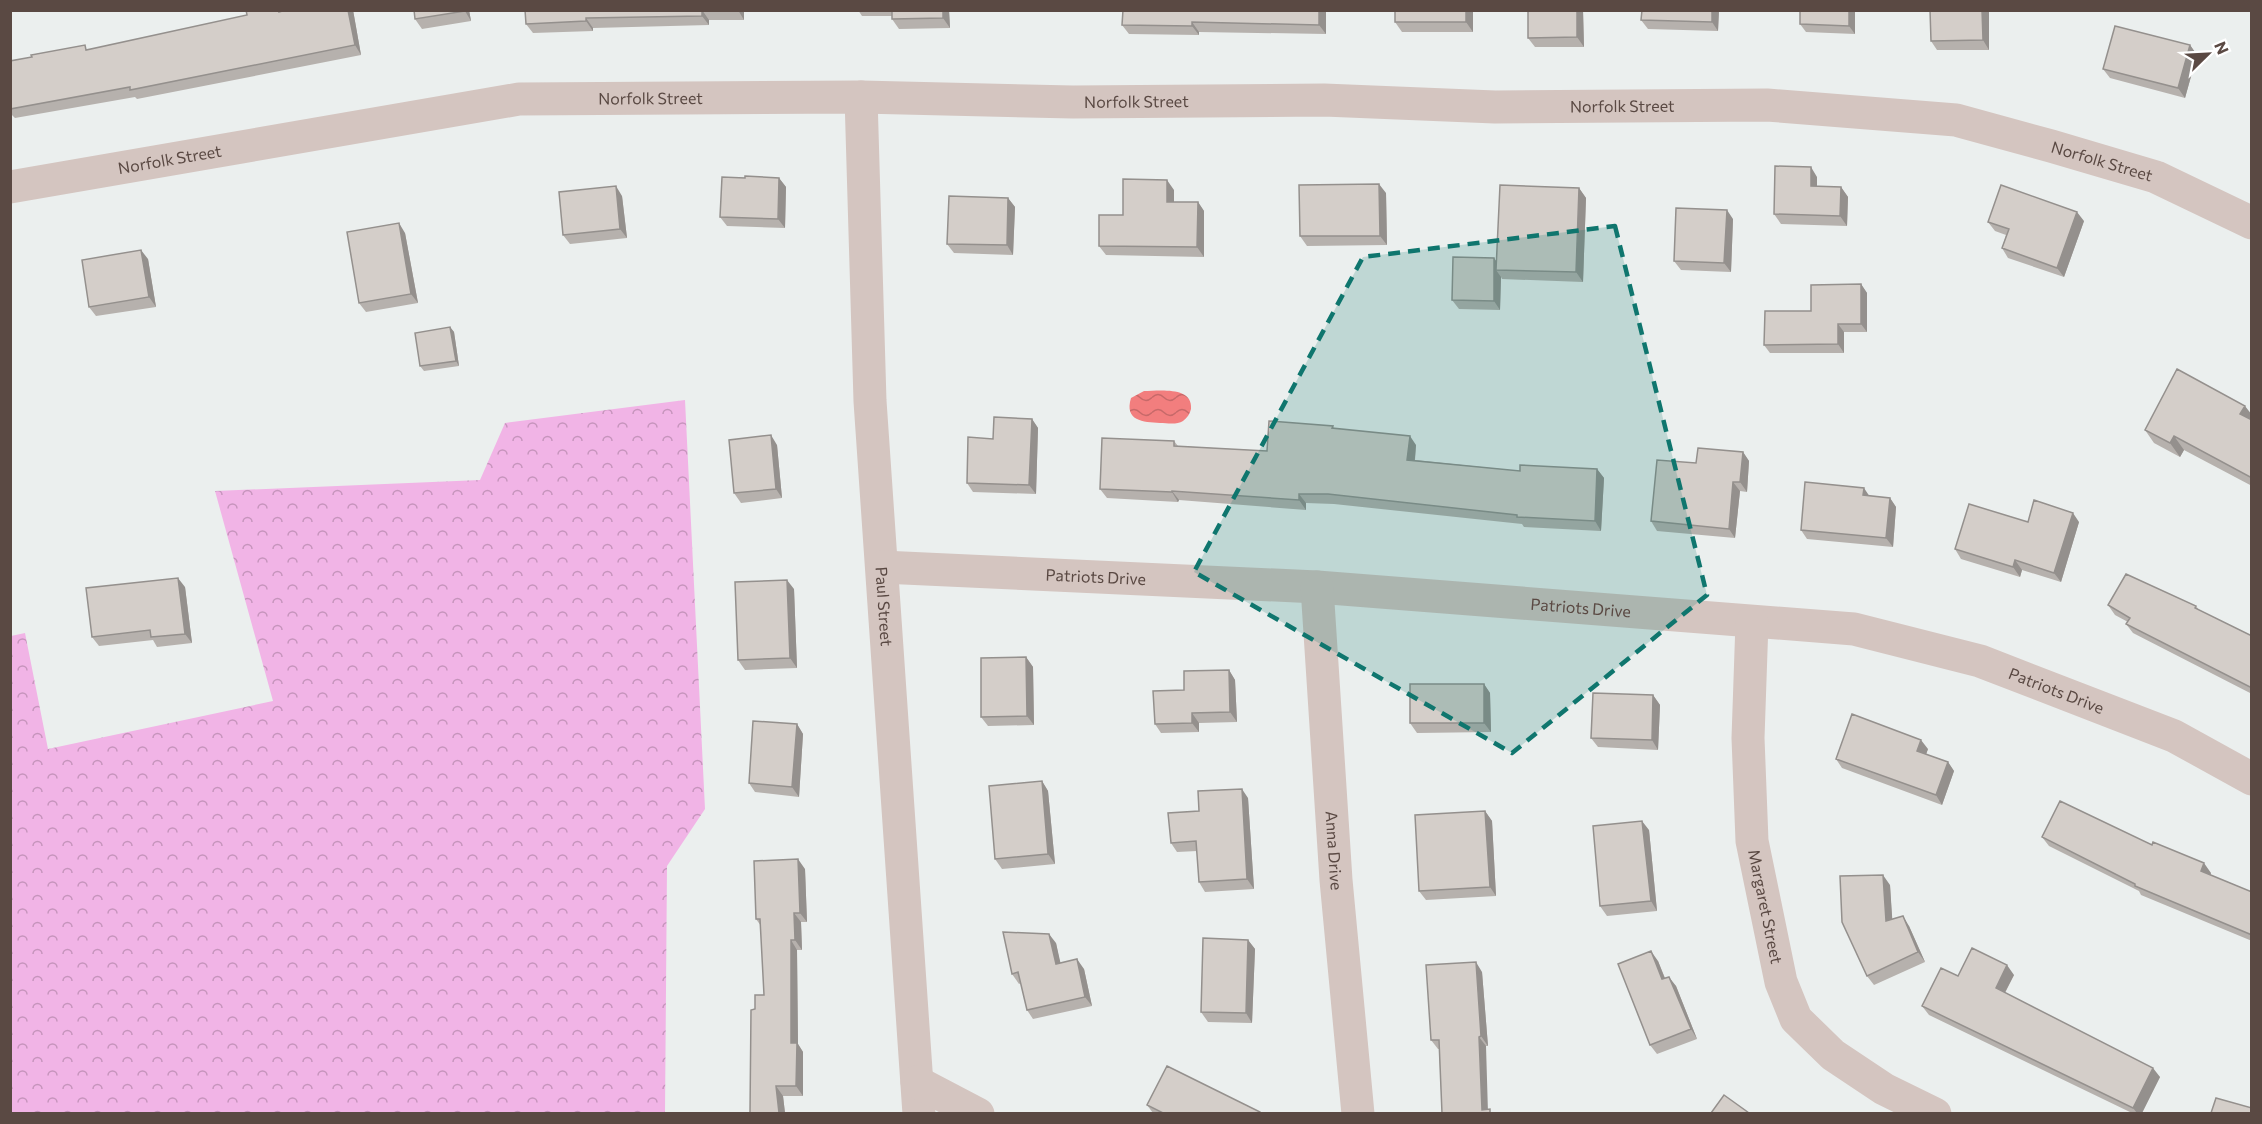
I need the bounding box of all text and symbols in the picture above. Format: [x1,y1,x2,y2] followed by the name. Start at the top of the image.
[2178,24,2238,84] north arrow
[2211,38,2233,57] text: N
[598,88,703,108] street label: Norfolk Street
[1084,91,1189,111] street label: Norfolk Street
[1570,96,1675,115] street label: Norfolk Street
[2049,137,2155,185] street label: Norfolk Street
[116,141,223,177] street label: Norfolk Street
[1045,565,1146,588] street label: Patriots Drive
[872,566,897,647] street label: Paul Street
[1530,594,1632,621] street label: Patriots Drive
[2006,663,2107,717] street label: Patriots Drive
[1323,810,1347,891] street label: Anna Drive
[1745,848,1787,966] street label: Margaret Street

